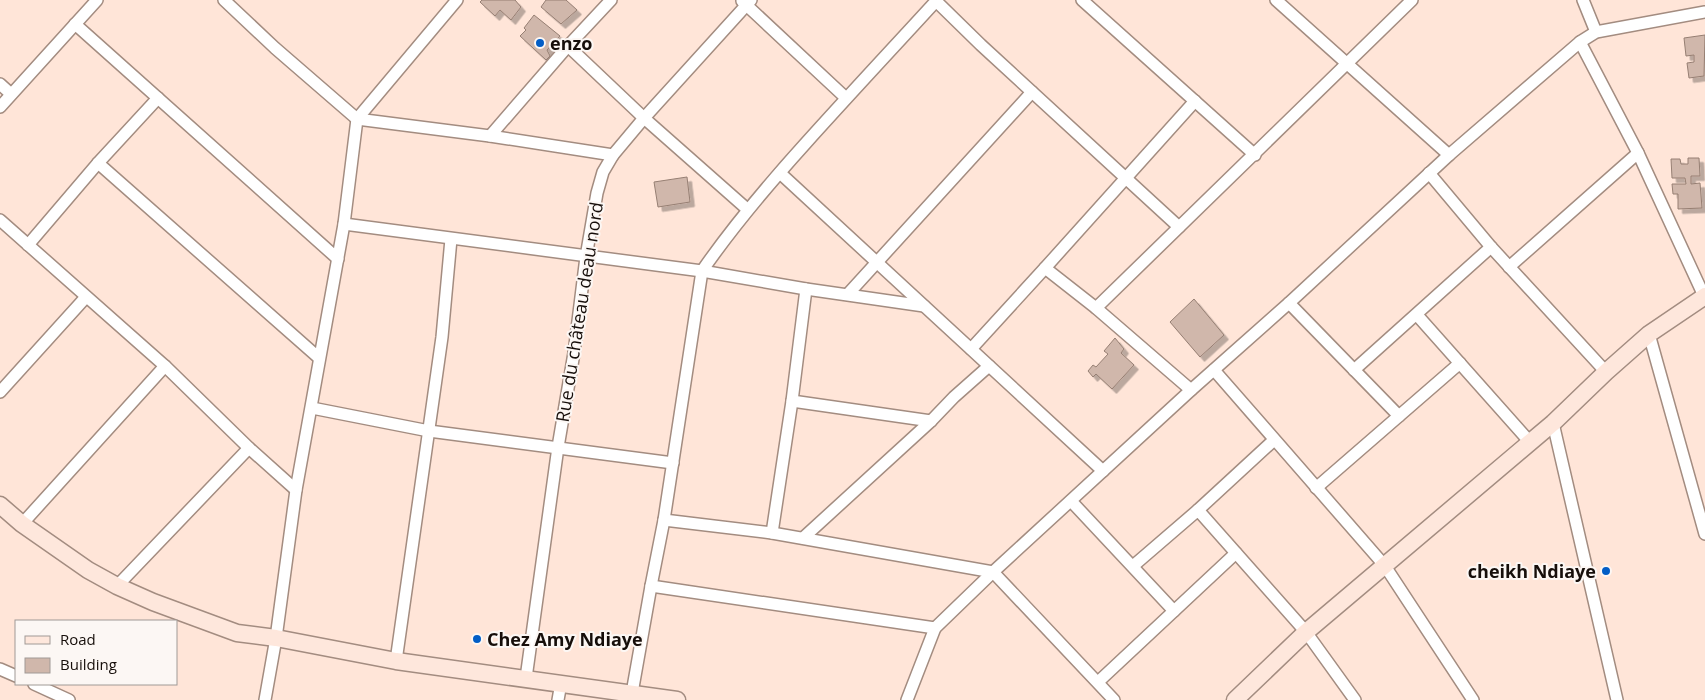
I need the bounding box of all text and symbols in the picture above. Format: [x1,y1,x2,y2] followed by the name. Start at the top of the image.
[550,31,592,55] place label: enzo
[534,37,546,49] marker: enzo
[550,200,608,424] street label: Rue du château deau nord
[1468,559,1596,583] place label: cheikh Ndiaye
[1600,565,1612,577] marker: cheikh Ndiaye
[15,620,178,685] legend
[487,627,643,651] place label: Chez Amy Ndiaye
[60,629,96,649] text: Road
[471,633,483,645] marker: Chez Amy Ndiaye
[60,654,117,674] text: Building

